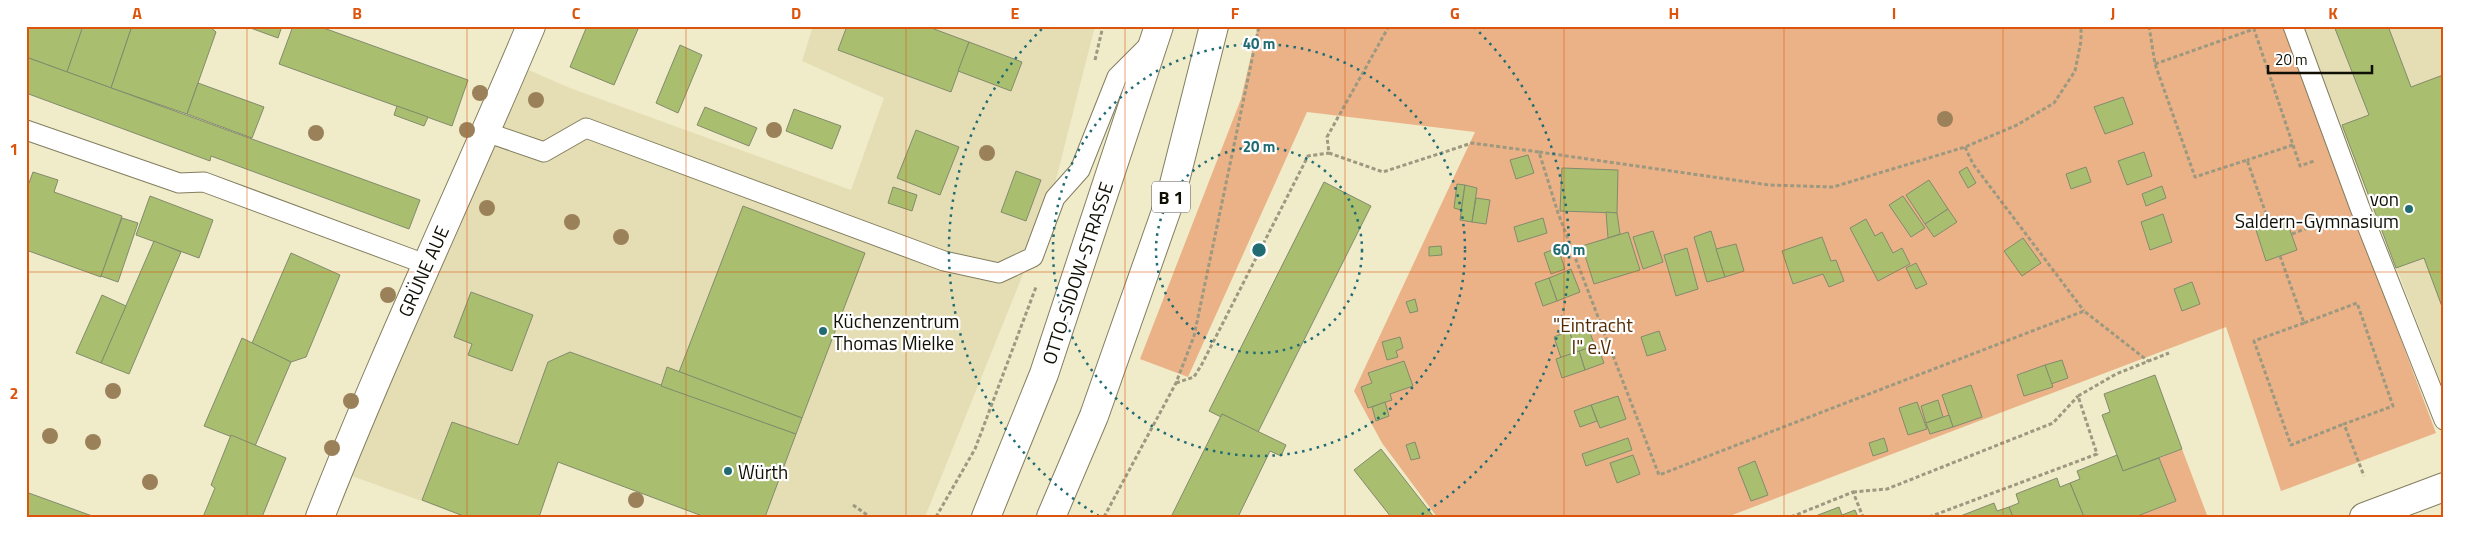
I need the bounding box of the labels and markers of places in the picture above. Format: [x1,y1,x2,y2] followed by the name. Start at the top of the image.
[2235,184,2399,235] place label: von Saldern-Gymnasium
[2403,203,2415,215] marker: von Saldern-Gymnasium
[1250,241,1268,259] centre of rings
[833,306,959,357] place label: Küchenzentrum Thomas Mielke
[817,325,829,337] marker: Küchenzentrum Thomas Mielke
[738,457,788,486] place label: Würth
[722,465,734,477] marker: Würth

